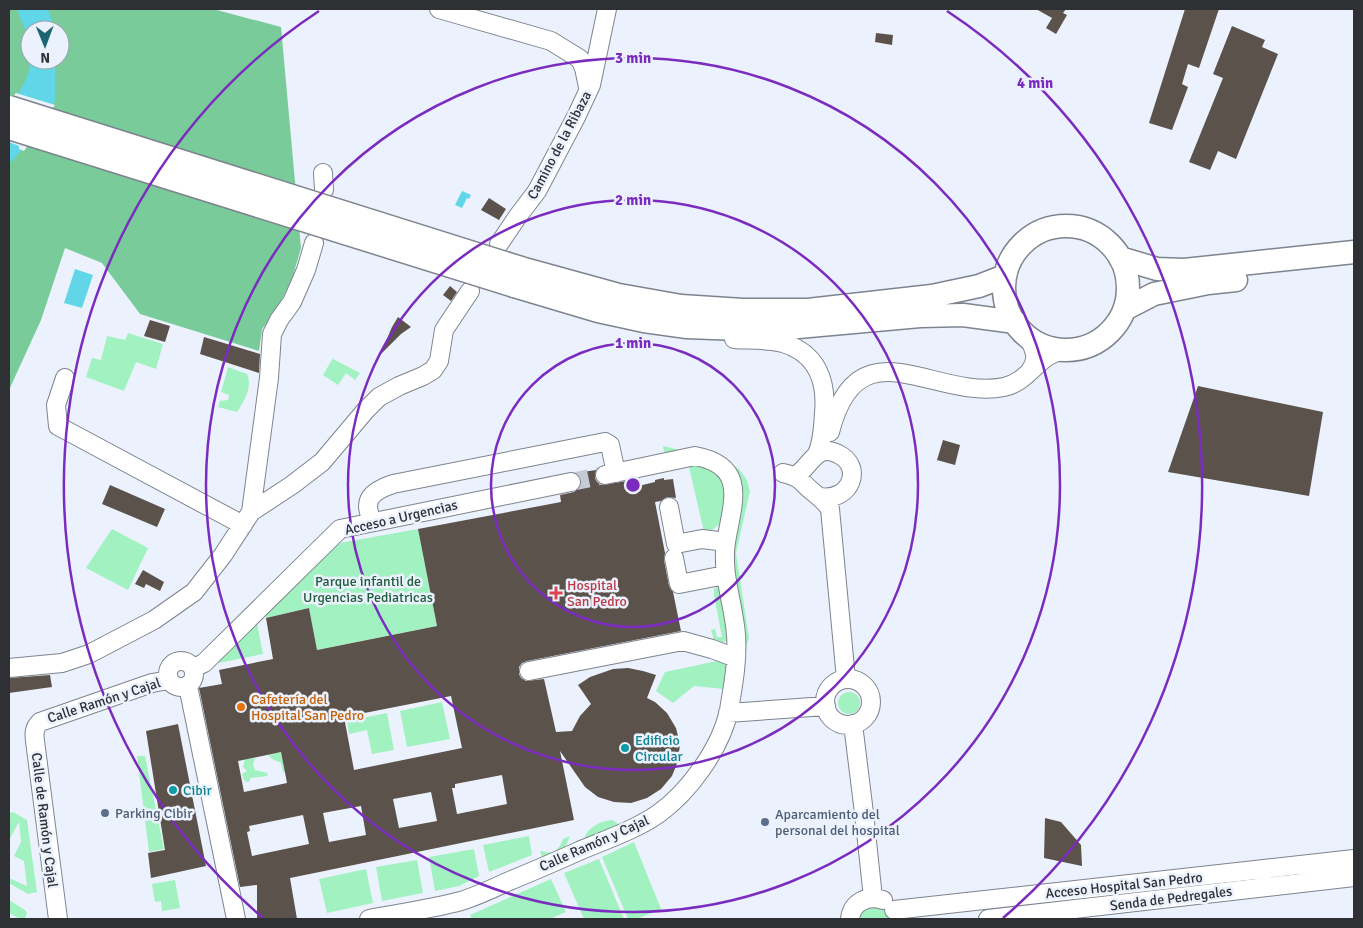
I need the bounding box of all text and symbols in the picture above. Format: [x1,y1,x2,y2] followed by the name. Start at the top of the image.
[20,20,70,70] north arrow
[40,49,50,66] text: N
[615,49,651,67] text: 3 min
[1017,74,1053,92] text: 4 min
[524,88,595,202] street label: Camino de la Ribaza
[615,191,651,209] text: 2 min
[615,334,651,352] text: 1 min
[624,476,642,494] centre of rings
[343,496,459,539] street label: Acceso a Urgencias
[303,573,433,606] park label: Parque infantil de Urgencias Pediatricas
[567,577,627,610] place label: Hospital San Pedro
[549,586,563,600] marker: Hospital San Pedro
[45,674,163,727] street label: Calle Ramón y Cajal
[251,691,364,724] place label: Cafetería del Hospital San Pedro
[235,701,247,713] marker: Cafetería del Hospital San Pedro
[635,732,684,765] place label: Edificio Circular
[619,742,631,754] marker: Edificio Circular
[28,752,61,888] street label: Calle de Ramón y Cajal
[183,782,212,799] place label: Cibir
[167,784,179,796] marker: Cibir
[115,805,193,822] place label: Parking Cibir
[775,806,900,839] place label: Aparcamiento del personal del hospital
[99,807,111,819] marker: Parking Cibir
[537,812,652,875] street label: Calle Ramón y Cajal
[759,816,771,828] marker: Aparcamiento del personal del hospital
[1045,869,1203,902] street label: Acceso Hospital San Pedro
[1109,883,1233,914] street label: Senda de Pedregales

